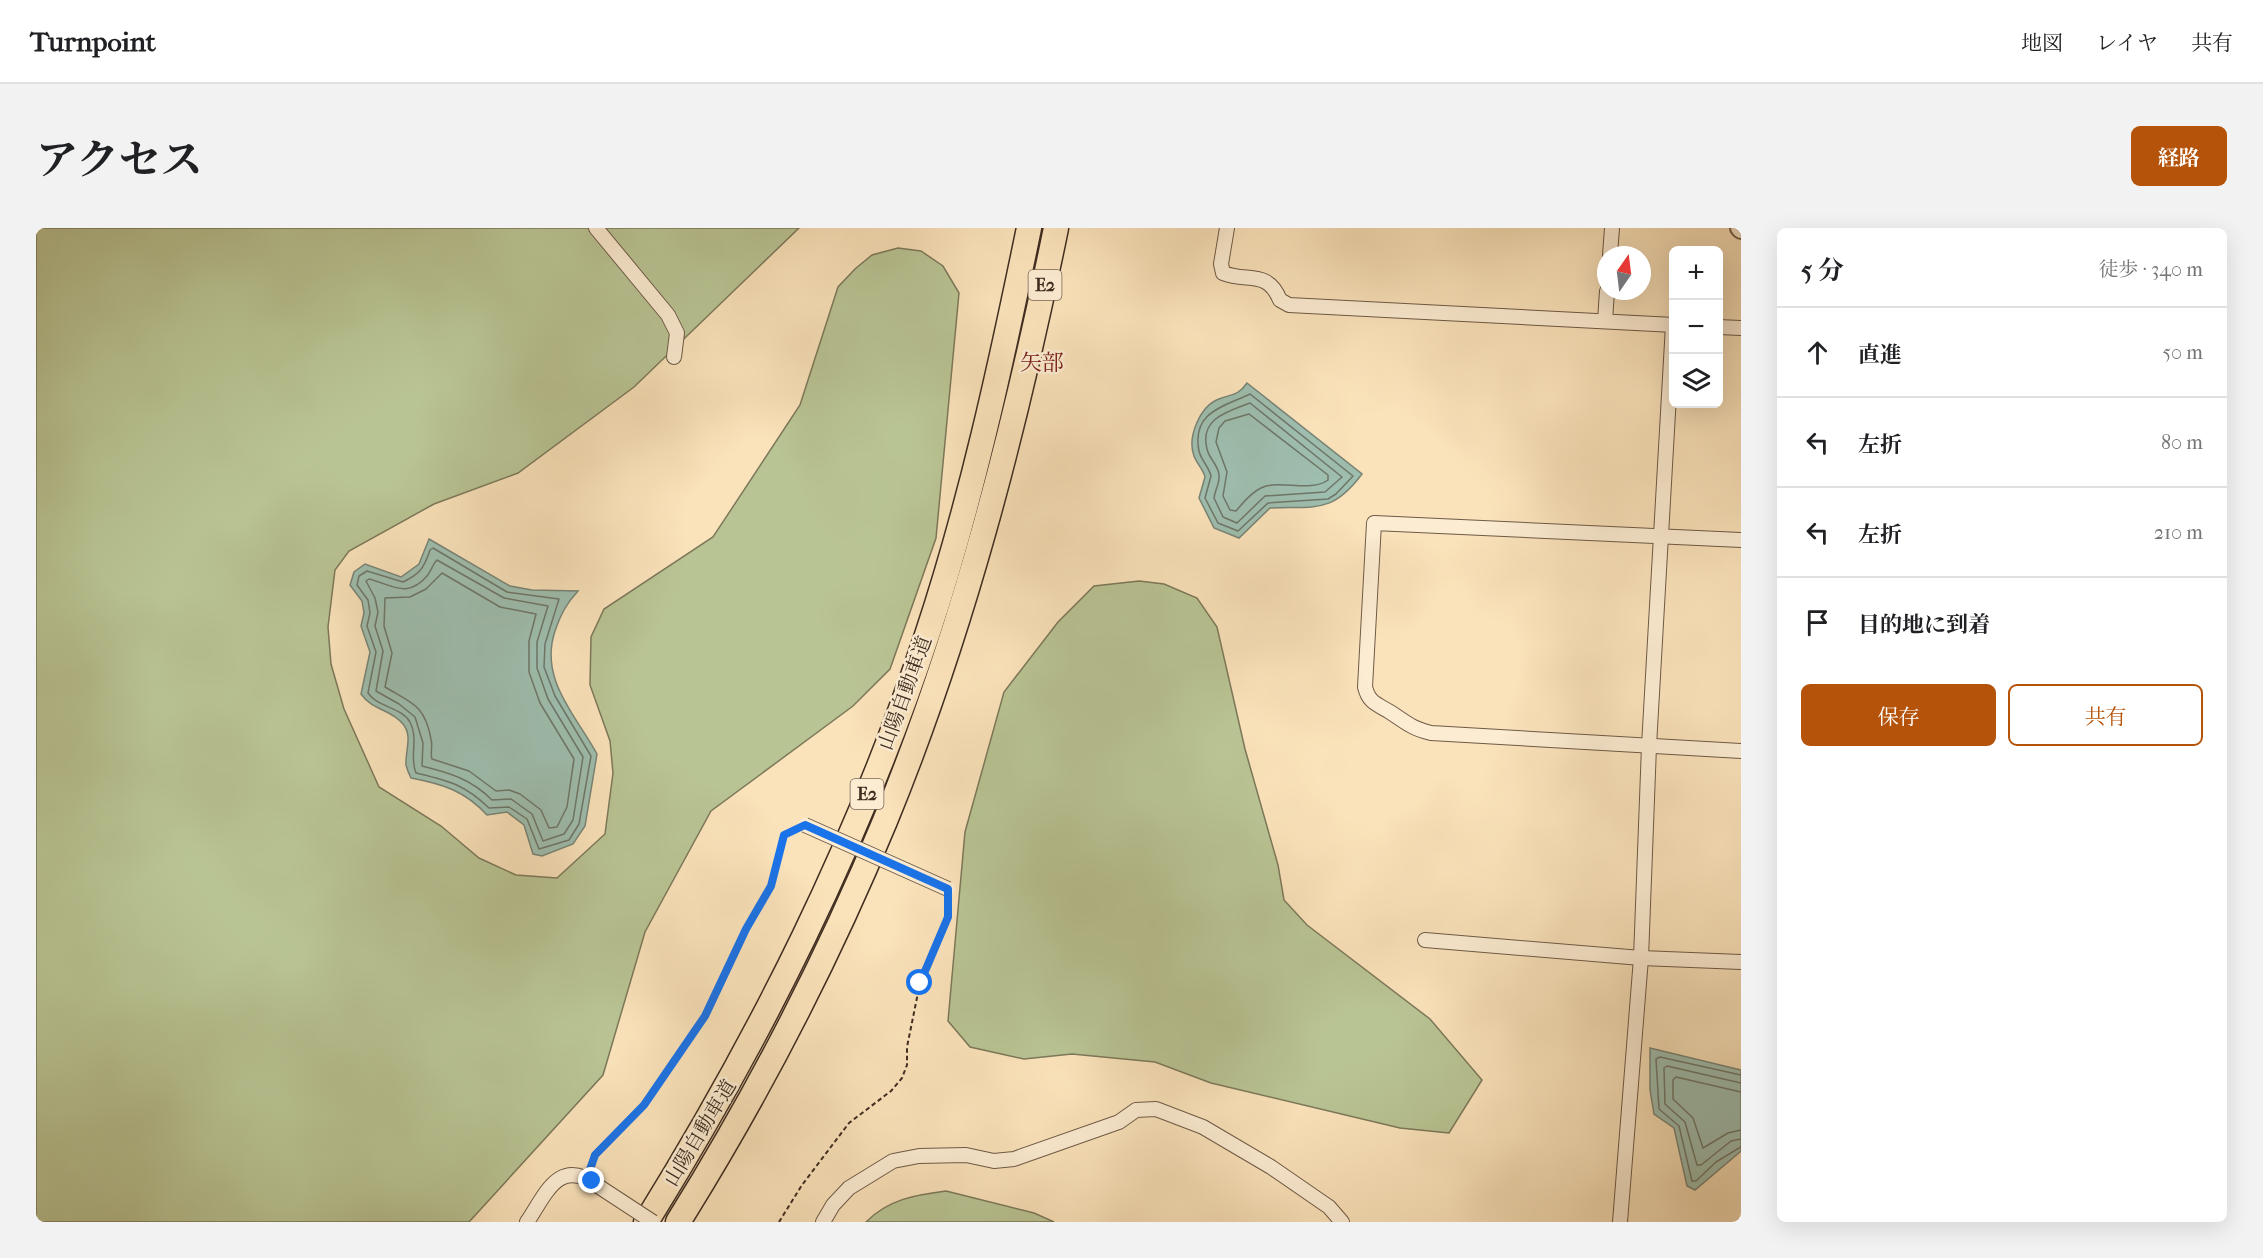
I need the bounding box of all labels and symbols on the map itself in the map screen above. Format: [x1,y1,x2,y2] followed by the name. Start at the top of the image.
[1597,246,1651,300] north arrow
[1028,270,1062,300] road number: E2
[1020,350,1064,376] district label: 矢部
[874,633,936,753] street label: 山陽自動車道
[850,779,884,809] road number: E2
[906,969,932,995] route start
[659,1076,741,1190] street label: 山陽自動車道
[578,1167,604,1193] route end

